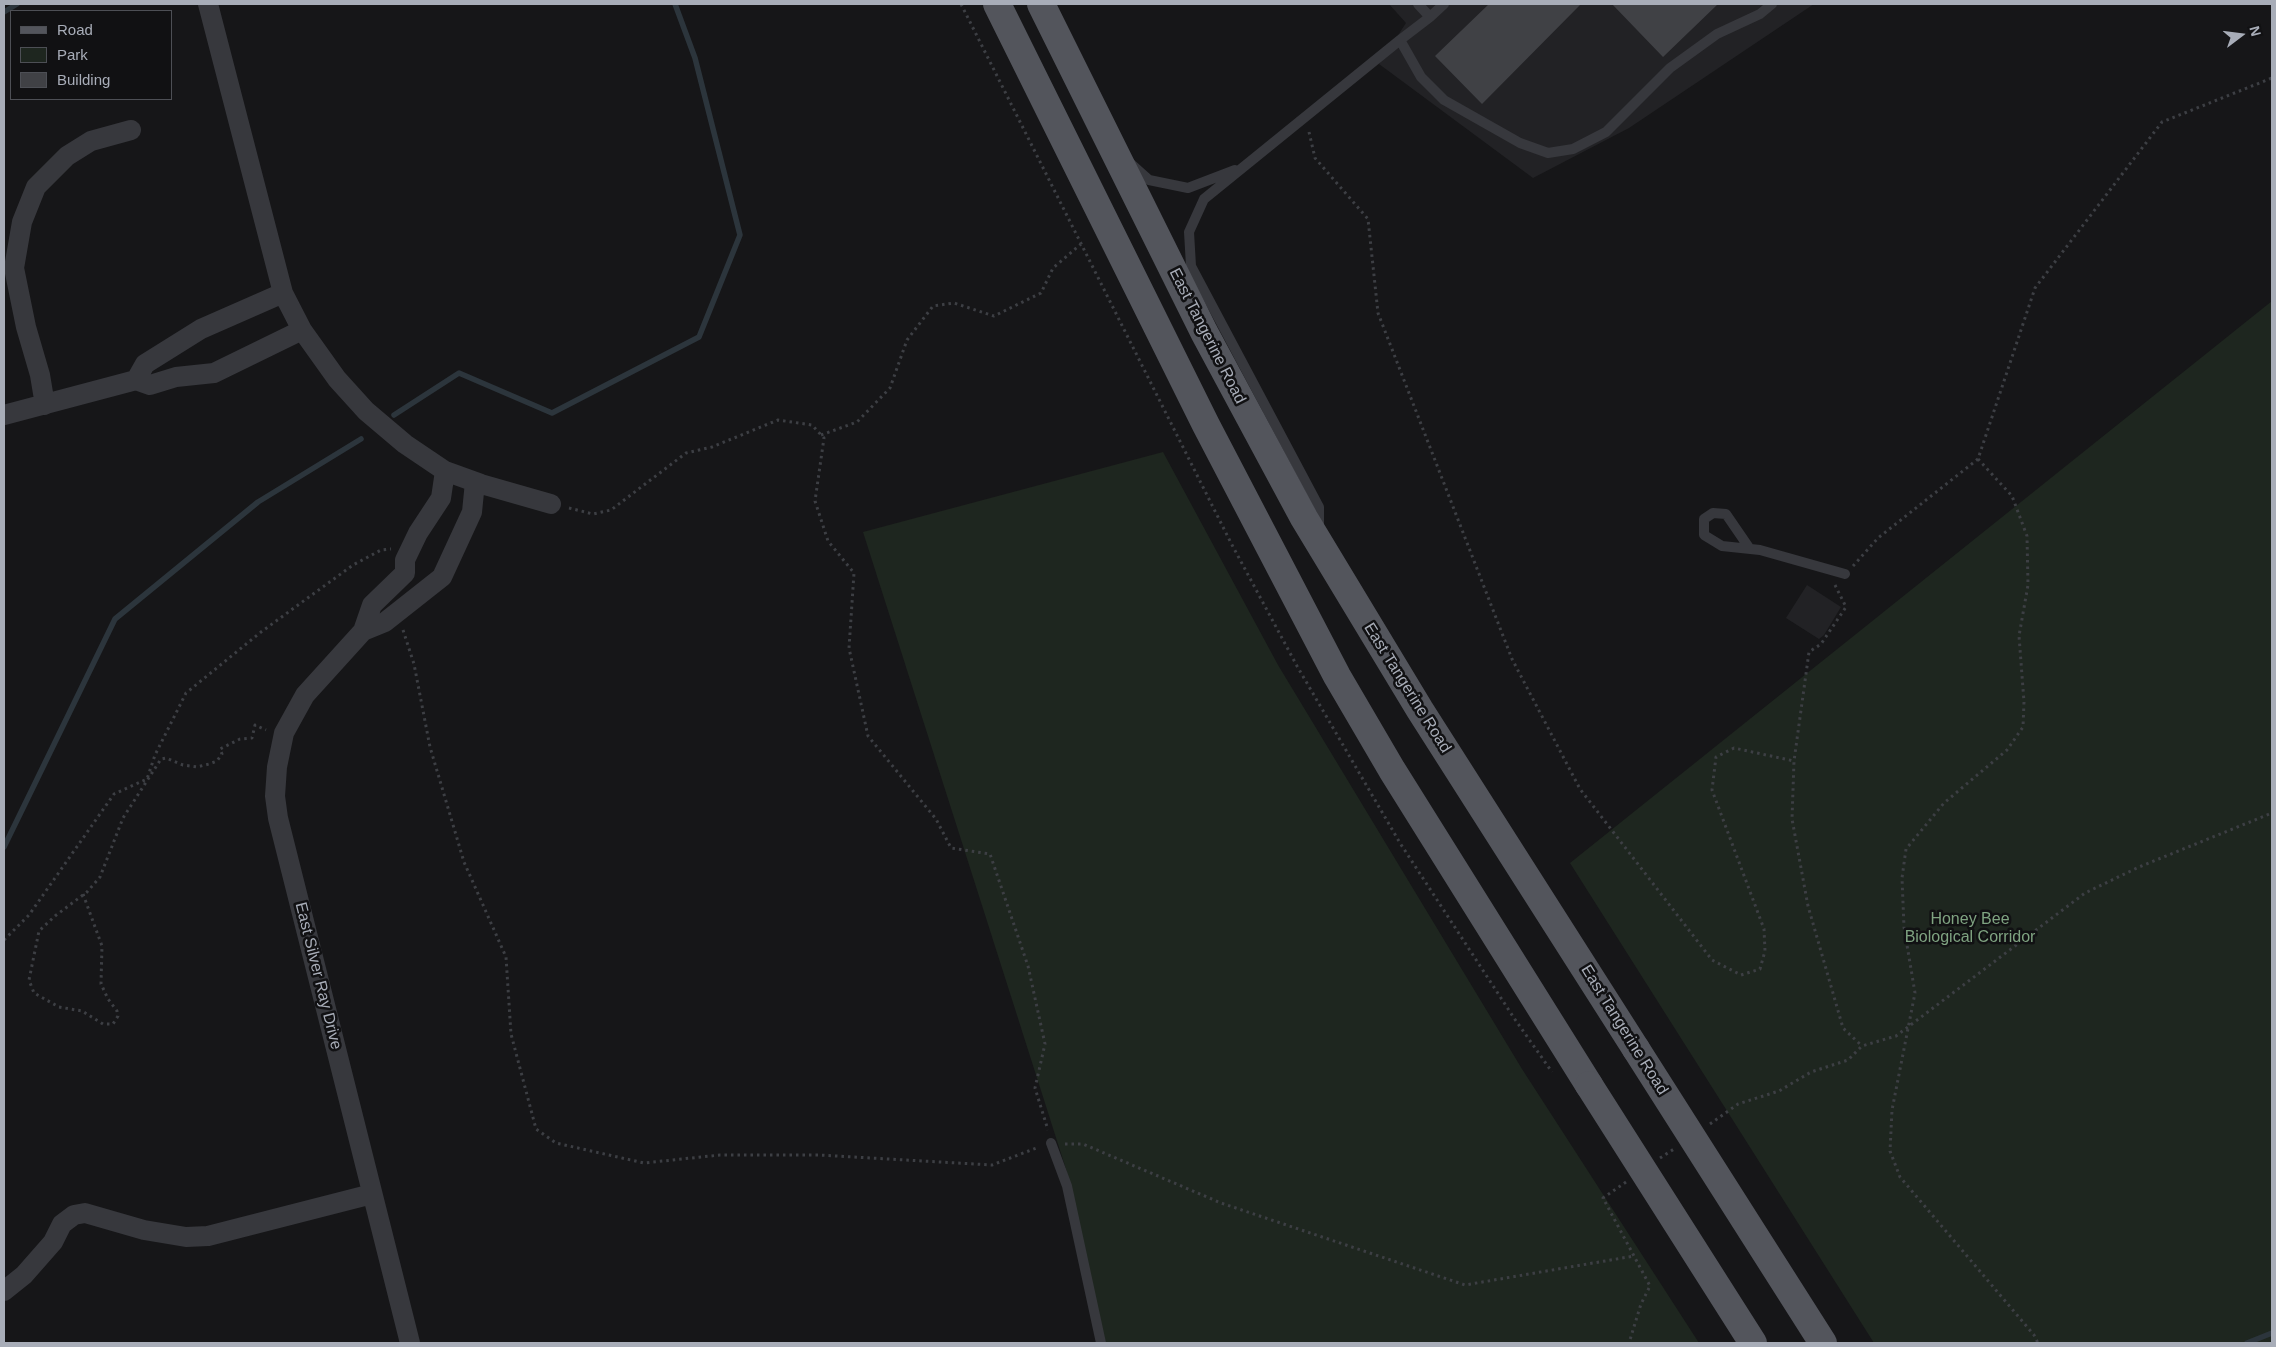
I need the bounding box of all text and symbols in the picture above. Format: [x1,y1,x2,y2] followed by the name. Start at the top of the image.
[10,10,172,100] legend
[2216,10,2266,60] north arrow
[57,21,93,38] text: Road
[2246,24,2265,38] text: N
[57,46,88,63] text: Park
[57,71,110,88] text: Building
[1165,265,1249,407] street label: East Tangerine Road
[1359,620,1455,756] street label: East Tangerine Road
[290,900,346,1052] street label: East Silver Ray Drive
[1905,910,2035,948] park label: Honey Bee Biological Corridor
[1576,962,1672,1098] street label: East Tangerine Road

